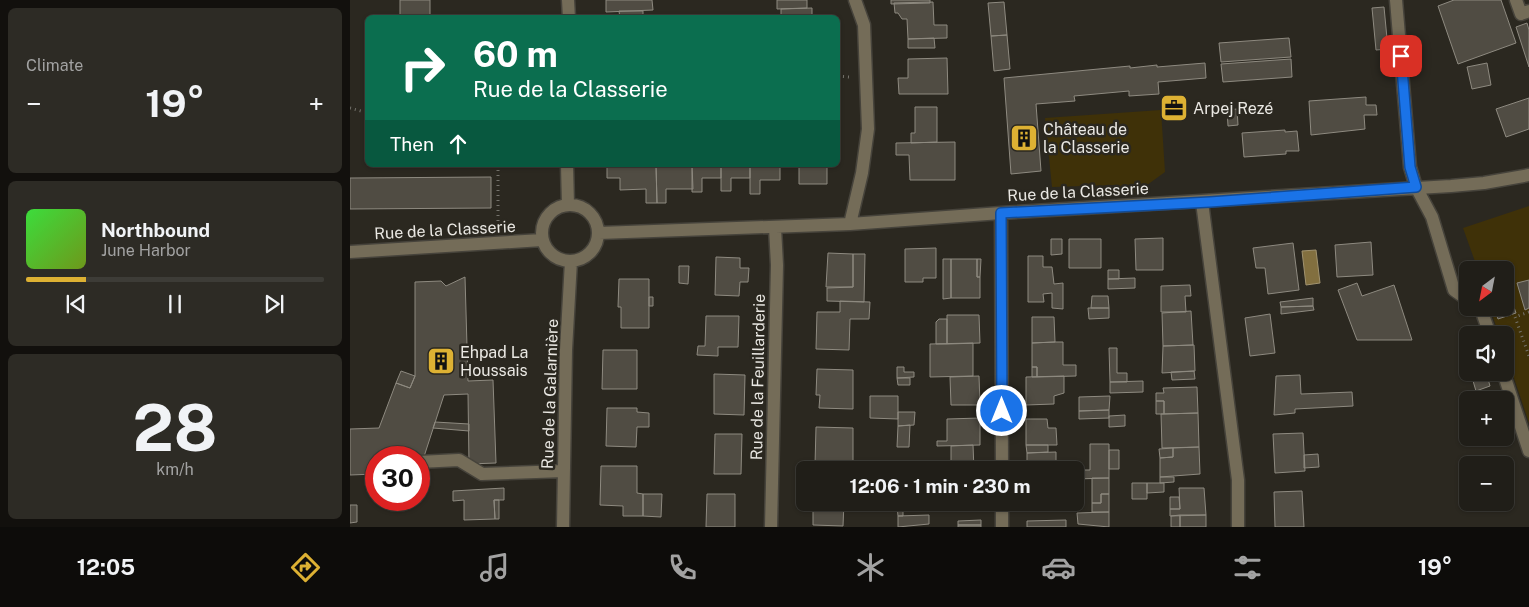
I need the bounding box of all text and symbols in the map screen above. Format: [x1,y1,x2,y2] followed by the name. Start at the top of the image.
[473,34,558,75] text: 60 m
[390,35,455,100] icon: right
[1380,35,1422,77] pin
[1387,42,1415,70] icon: arrive
[26,56,83,75] text: Climate
[473,76,668,102] text: Rue de la Classerie
[145,81,205,126] text: 19°
[26,87,42,120] text: −
[308,87,324,120] text: +
[1159,93,1189,123] office icon: Arpej Rezé
[1193,99,1273,118] place label: Arpej Rezé
[1043,120,1130,157] place label: Château de la Classerie
[1009,123,1039,153] building icon: Château de la Classerie
[444,130,472,158] icon: ahead
[390,133,434,155] text: Then
[1007,179,1149,205] street label: Rue de la Classerie
[374,217,516,243] street label: Rue de la Classerie
[101,219,210,241] text: Northbound
[101,241,191,260] text: June Harbor
[1459,261,1514,316] north arrow
[1459,261,1514,511] map controls
[62,290,90,318] icon: previous
[161,290,189,318] icon: pause
[260,290,288,318] icon: next
[747,294,769,460] street label: Rue de la Feuillarderie
[538,319,562,469] street label: Rue de la Galarnière
[1459,326,1514,381] button: sound
[460,343,528,380] place label: Ehpad La Houssais
[426,346,456,376] building icon: Ehpad La Houssais
[975,384,1027,436] position arrow
[133,389,217,466] text: 28
[1459,391,1514,446] button: +
[365,446,430,511] speed limit sign: 30
[1459,456,1514,511] button: −
[156,460,194,479] text: km/h
[850,475,1030,497] text: 12:06 · 1 min · 230 m
[288,550,323,585] icon: directions
[477,550,512,585] icon: music
[665,550,700,585] icon: phone
[853,550,888,585] icon: climate
[1041,550,1076,585] icon: car
[1230,550,1265,585] icon: filters
[77,554,135,580] text: 12:05
[1418,554,1452,580] text: 19°

